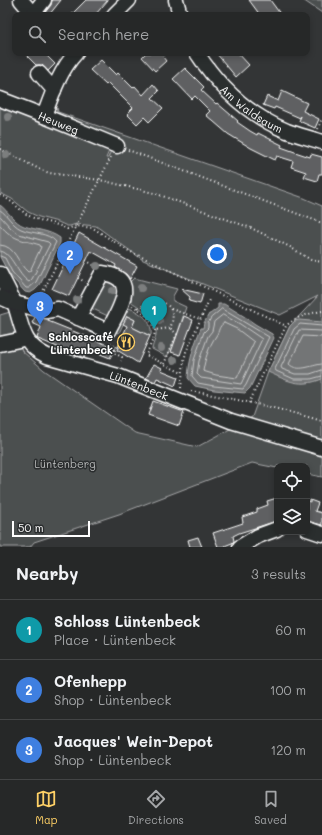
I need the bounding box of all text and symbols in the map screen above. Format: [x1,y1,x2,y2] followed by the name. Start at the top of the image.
[12,12,310,56] search box
[26,23,48,45] icon: search
[58,24,149,44] text: Search here
[218,81,285,136] street label: Am Waldsaum
[36,107,81,137] street label: Heuweg
[57,241,83,274] pin: 2
[207,244,227,264] your location
[27,292,53,325] pin: 3
[141,296,167,329] pin: 1
[48,329,113,357] place label: Schlosscafé Lüntenbeck
[116,332,136,352] restaurant icon: Schlosscafé Lüntenbeck
[108,367,171,403] street label: Lüntenbeck
[34,456,96,471] park label: Lüntenberg
[274,463,310,535] map controls
[274,463,310,499] button: locate
[274,499,310,535] button: layers
[12,519,90,538] scale bar
[18,520,44,535] text: 50 m
[16,562,78,584] text: Nearby
[251,565,306,582] text: 3 results
[54,611,200,631] text: Schloss Lüntenbeck
[26,621,32,638] text: 1
[276,621,306,638] text: 60 m
[54,631,176,648] text: Place · Lüntenbeck
[54,671,127,691] text: Ofenhepp
[25,681,33,698] text: 2
[270,681,306,698] text: 100 m
[54,691,171,708] text: Shop · Lüntenbeck
[54,731,213,751] text: Jacques' Wein-Depot
[25,741,33,758] text: 3
[270,741,306,758] text: 120 m
[54,751,171,768] text: Shop · Lüntenbeck
[35,788,58,827] tab: Map
[128,788,184,827] tab: Directions
[254,788,287,827] tab: Saved

